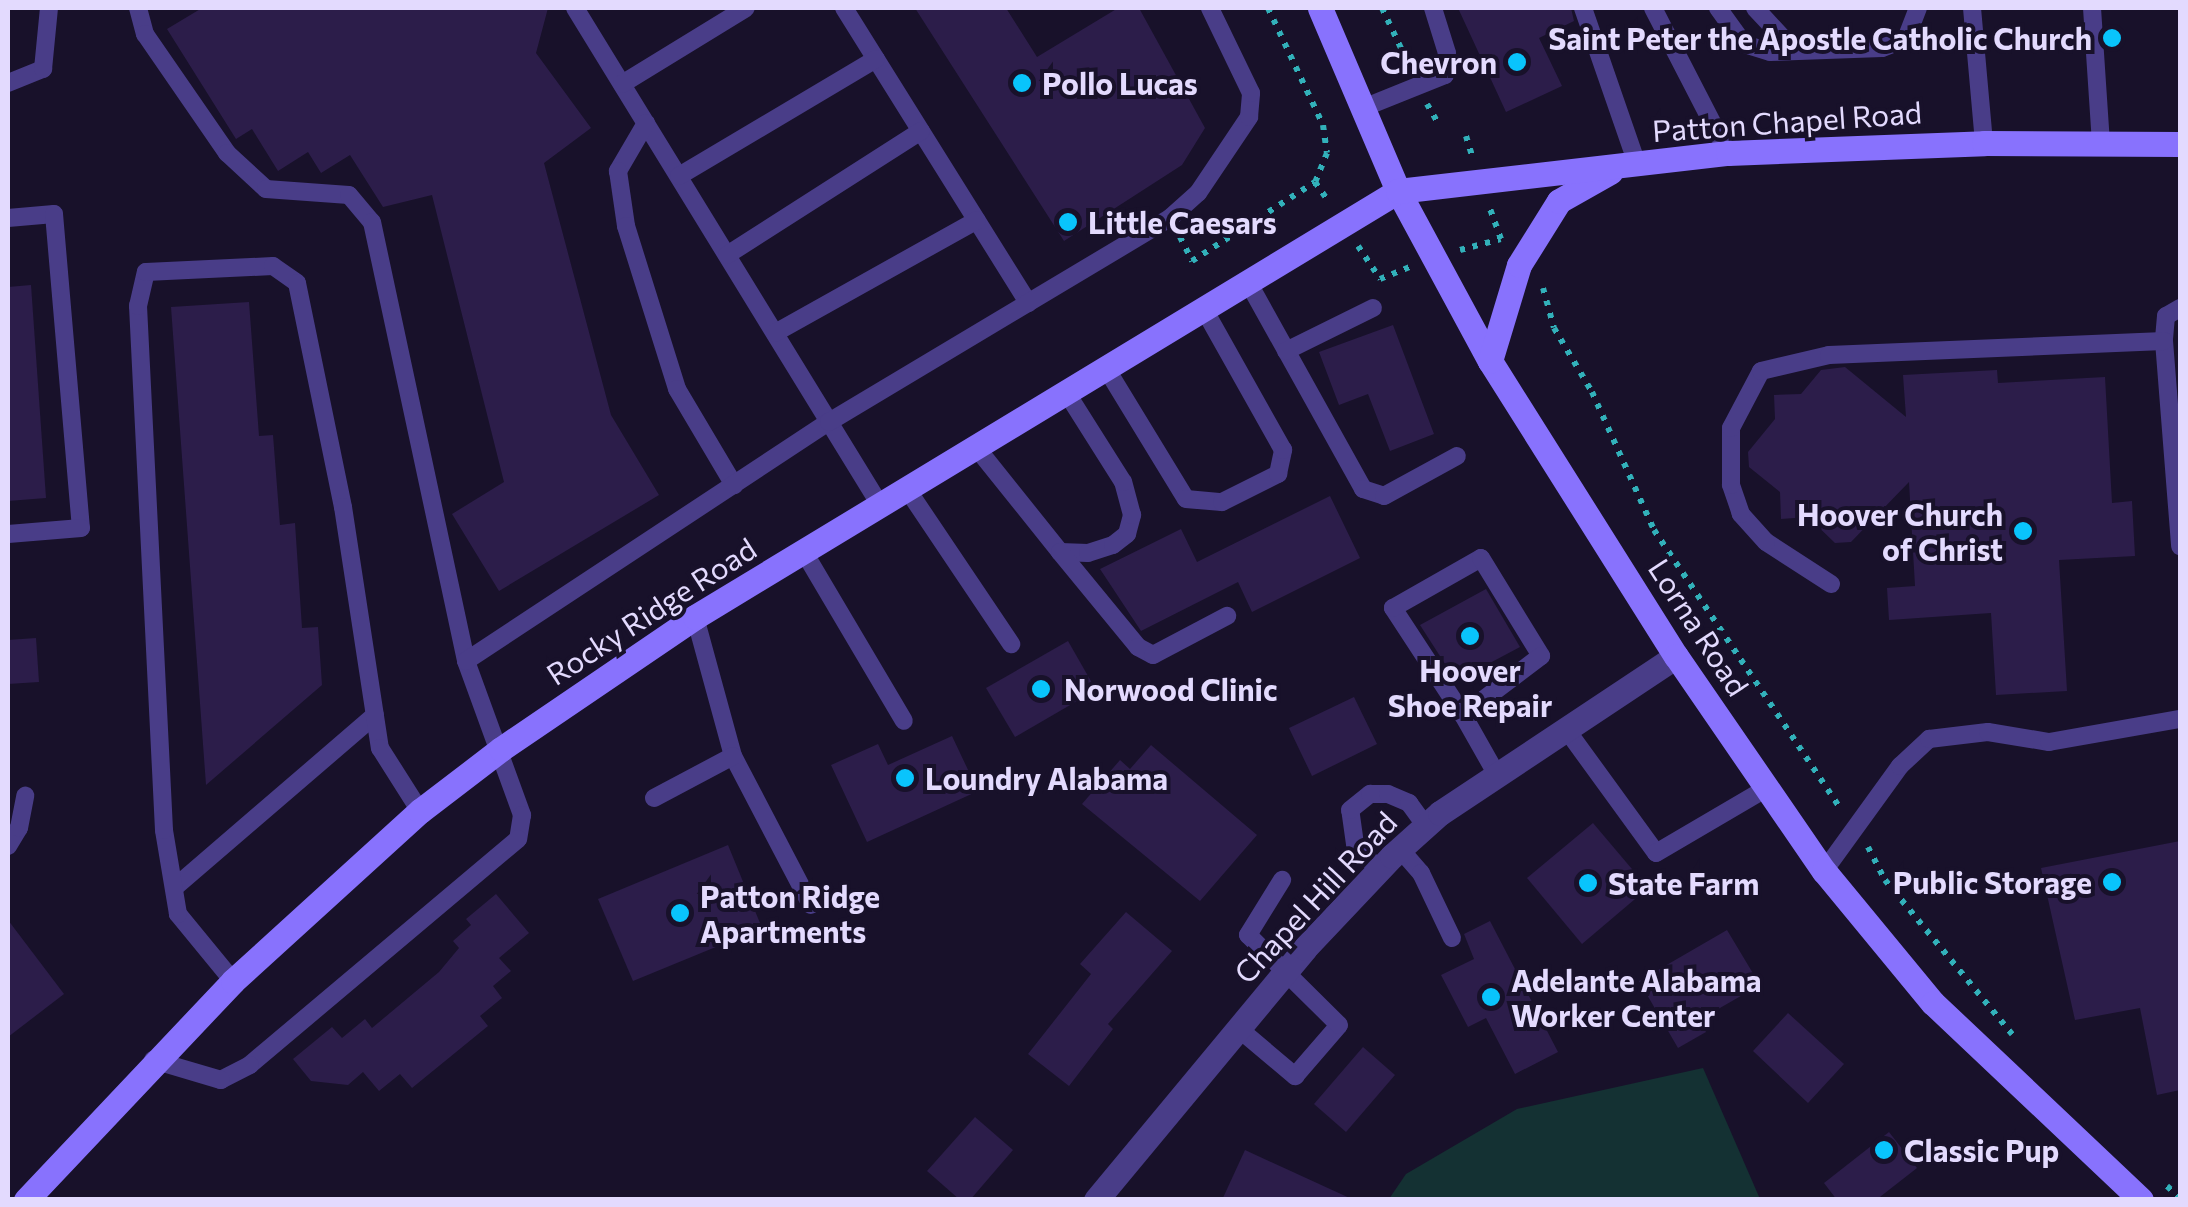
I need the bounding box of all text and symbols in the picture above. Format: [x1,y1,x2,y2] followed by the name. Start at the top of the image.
[1548,20,2092,56] place label: Saint Peter the Apostle Catholic Church
[2101,27,2123,49] marker: Saint Peter the Apostle Catholic Church
[1380,44,1497,80] place label: Chevron
[1506,51,1528,73] marker: Chevron
[1042,65,1198,101] place label: Pollo Lucas
[1011,72,1033,94] marker: Pollo Lucas
[1651,94,1923,148] street label: Patton Chapel Road
[1088,204,1277,240] place label: Little Caesars
[1057,211,1079,233] marker: Little Caesars
[1797,496,2003,566] place label: Hoover Church of Christ
[2012,520,2034,542] marker: Hoover Church of Christ
[540,530,762,692] street label: Rocky Ridge Road
[1641,552,1757,702] street label: Lorna Road
[1459,625,1481,647] marker: Hoover Shoe Repair
[1388,652,1552,722] place label: Hoover Shoe Repair
[1064,671,1277,707] place label: Norwood Clinic
[1028,676,1054,702] marker: Norwood Clinic
[925,760,1168,796] place label: Loundry Alabama
[894,767,916,789] marker: Loundry Alabama
[1226,804,1404,990] street label: Chapel Hill Road
[1893,864,2092,900] place label: Public Storage
[1608,865,1759,901] place label: State Farm
[2101,871,2123,893] marker: Public Storage
[1577,872,1599,894] marker: State Farm
[700,878,880,948] place label: Patton Ridge Apartments
[669,902,691,924] marker: Patton Ridge Apartments
[1511,962,1762,1032] place label: Adelante Alabama Worker Center
[1480,986,1502,1008] marker: Adelante Alabama Worker Center
[1904,1132,2059,1168] place label: Classic Pup
[1873,1139,1895,1161] marker: Classic Pup

